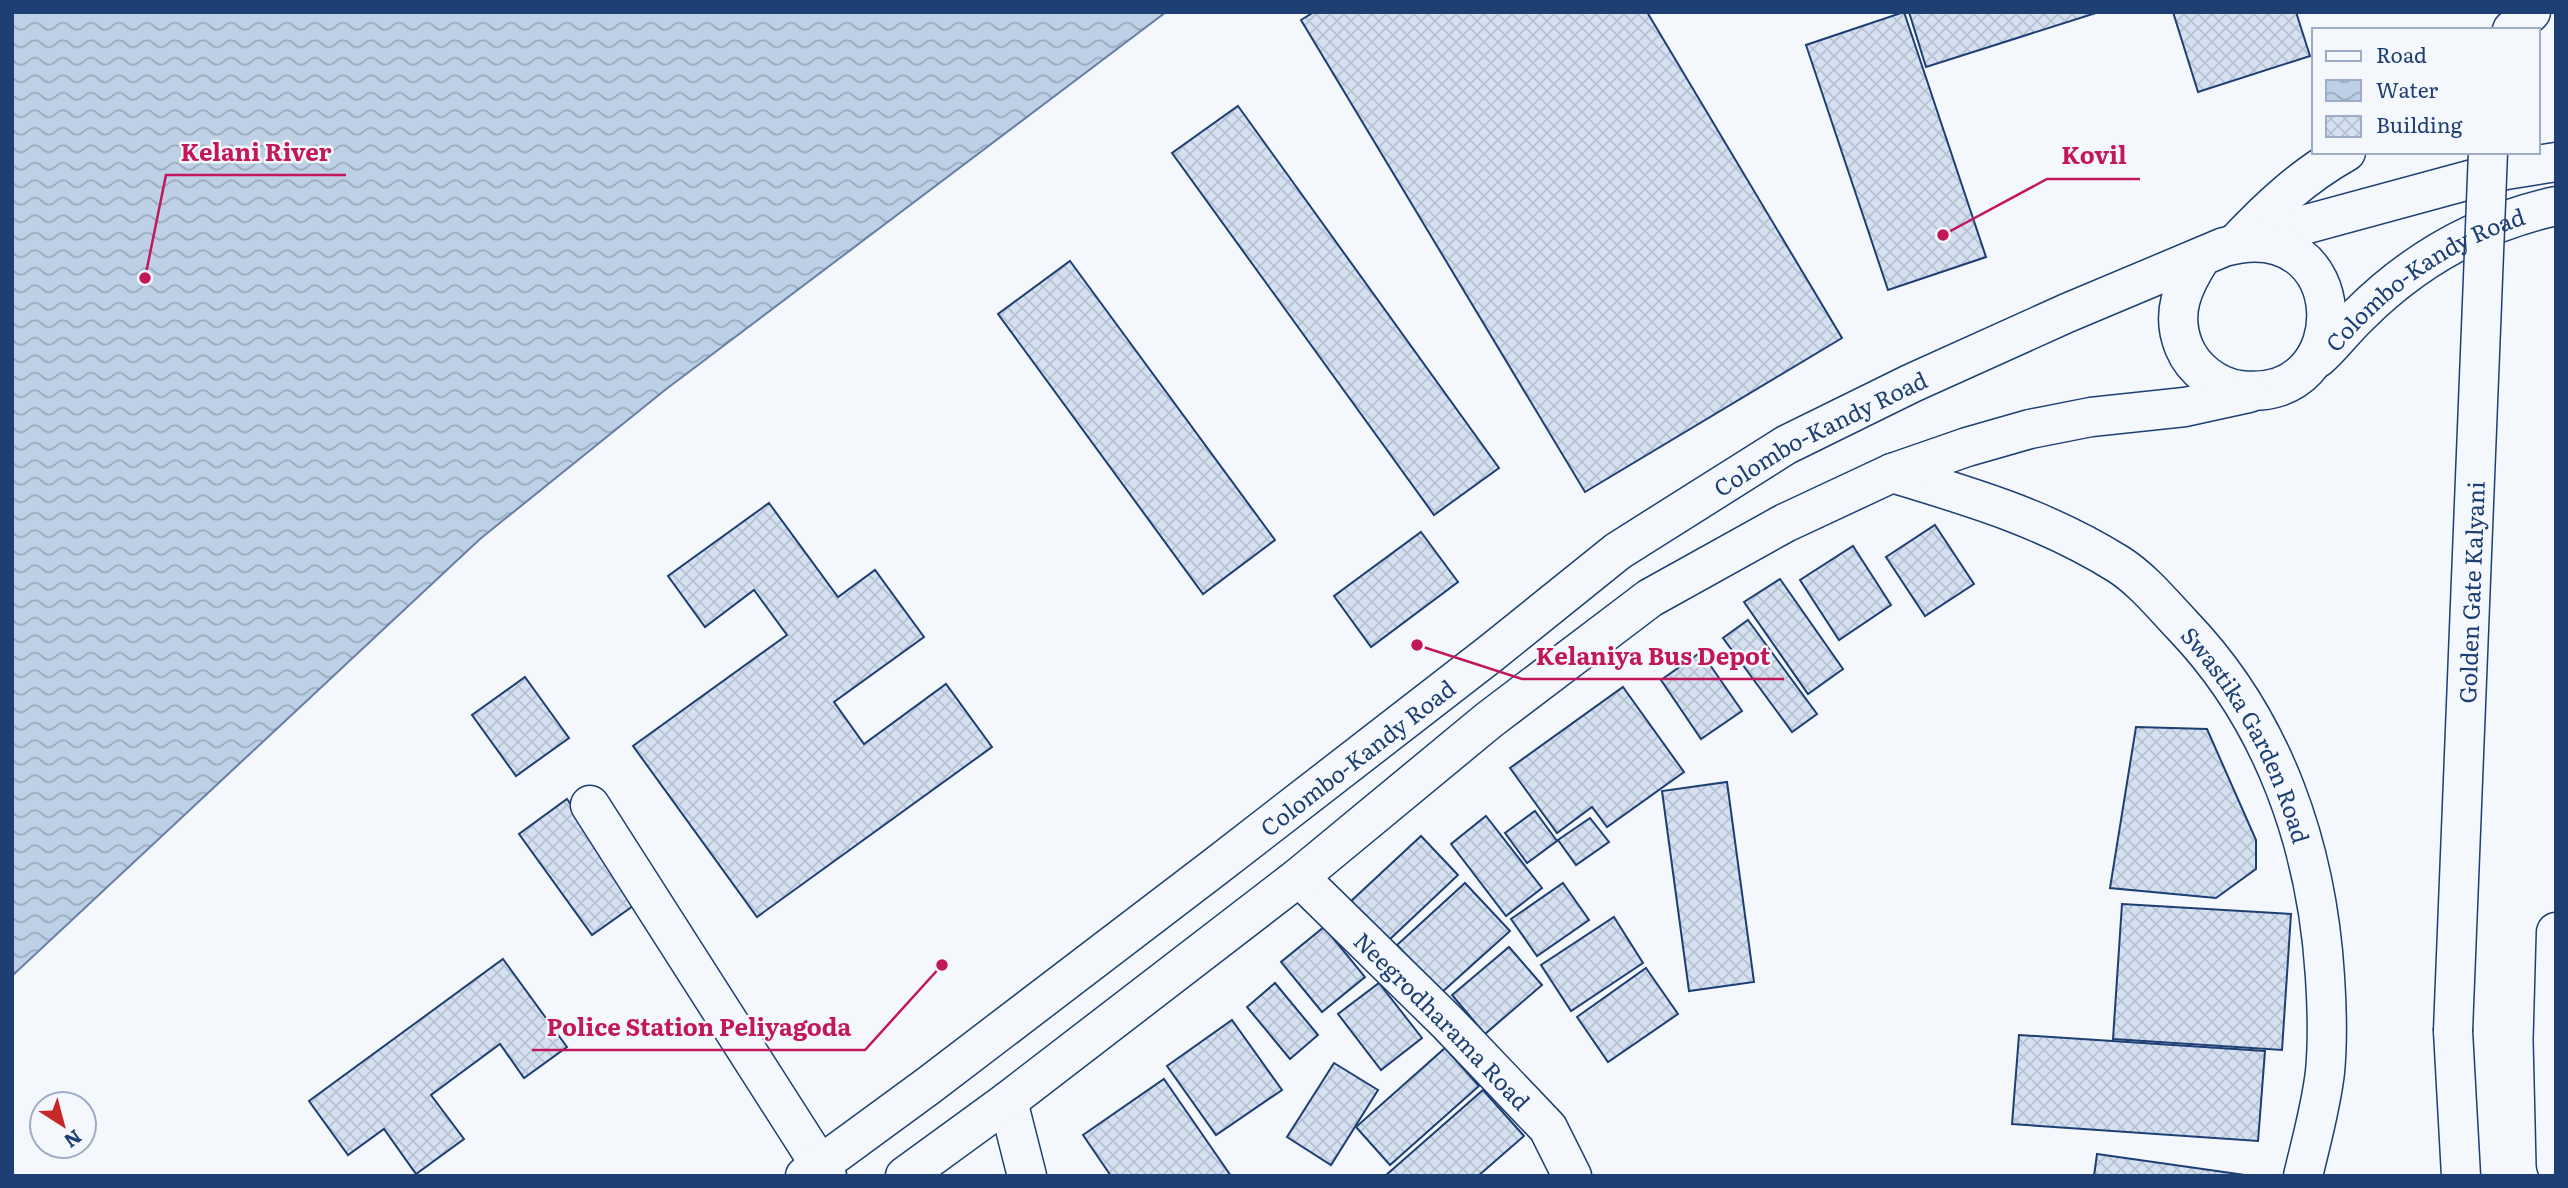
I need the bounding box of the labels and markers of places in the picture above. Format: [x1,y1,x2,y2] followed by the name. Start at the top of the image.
[166,130,346,175] callout: Kelani River
[2047,134,2140,179] callout: Kovil
[1522,634,1784,679] callout: Kelaniya Bus Depot
[532,1005,865,1050] callout: Police Station Peliyagoda

